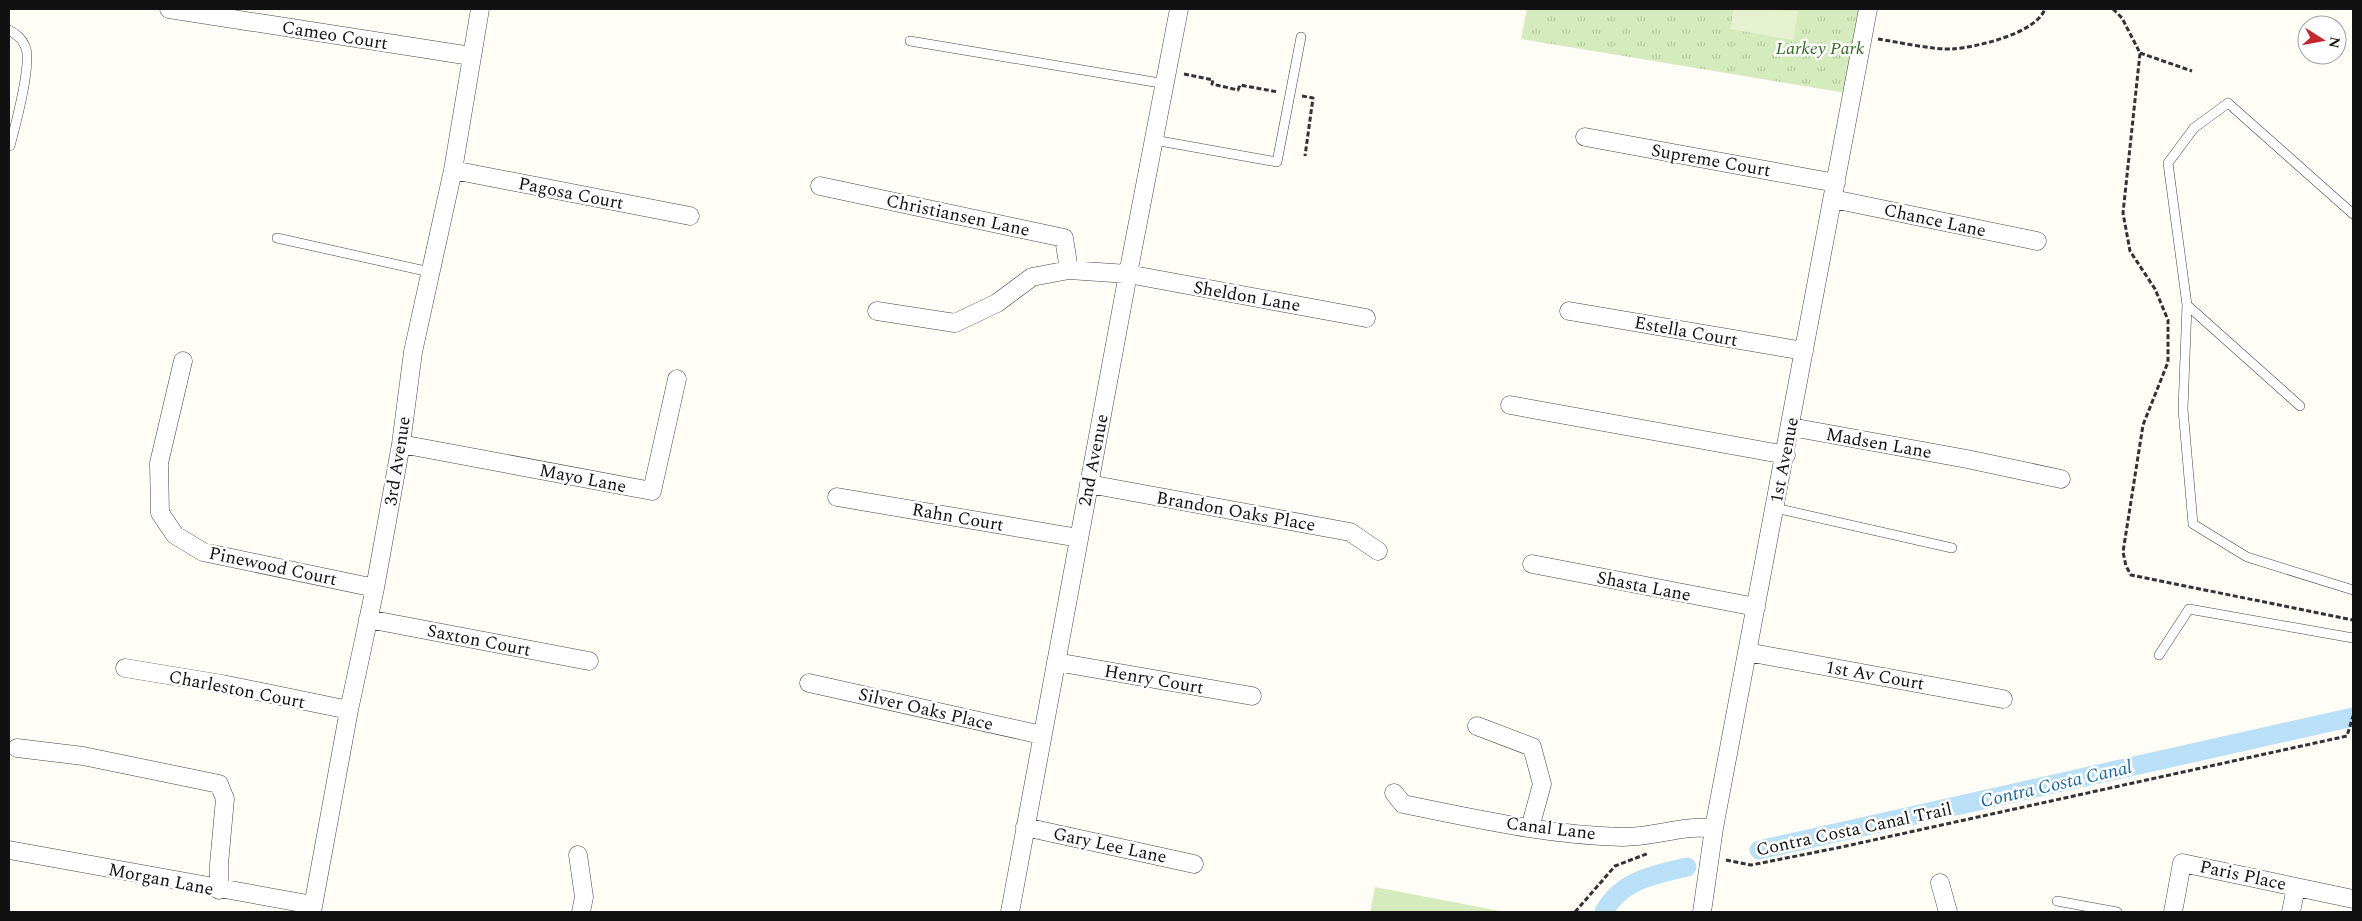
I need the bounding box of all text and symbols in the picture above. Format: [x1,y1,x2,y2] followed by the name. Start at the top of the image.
[280,14,390,57] street label: Cameo Court
[2297,15,2347,65] north arrow
[1776,35,1865,62] park label: Larkey Park
[2323,35,2346,50] text: N
[1649,137,1773,184] street label: Supreme Court
[516,170,626,217] street label: Pagosa Court
[884,187,1032,244] street label: Christiansen Lane
[1881,196,1989,244] street label: Chance Lane
[1191,274,1303,319] street label: Sheldon Lane
[1632,309,1740,354] street label: Estella Court
[1071,412,1116,509] street label: 2nd Avenue
[377,414,418,508] street label: 3rd Avenue
[1763,415,1806,505] street label: 1st Avenue
[1824,421,1934,466] street label: Madsen Lane
[537,457,629,500] street label: Mayo Lane
[1154,484,1318,539] street label: Brandon Oaks Place
[910,496,1006,539] street label: Rahn Court
[206,540,340,593] street label: Pinewood Court
[1595,564,1693,609] street label: Shasta Lane
[425,617,533,664] street label: Saxton Court
[1823,654,1926,697] street label: 1st Av Court
[1102,657,1206,702] street label: Henry Court
[166,663,307,716] street label: Charleston Court
[856,681,996,738] street label: Silver Oaks Place
[1978,753,2135,816] water label: Contra Costa Canal
[1754,796,1955,863] street label: Contra Costa Canal Trail
[1505,810,1597,847] street label: Canal Lane
[1051,820,1169,871] street label: Gary Lee Lane
[2197,853,2289,898] street label: Paris Place
[106,856,216,903] street label: Morgan Lane

